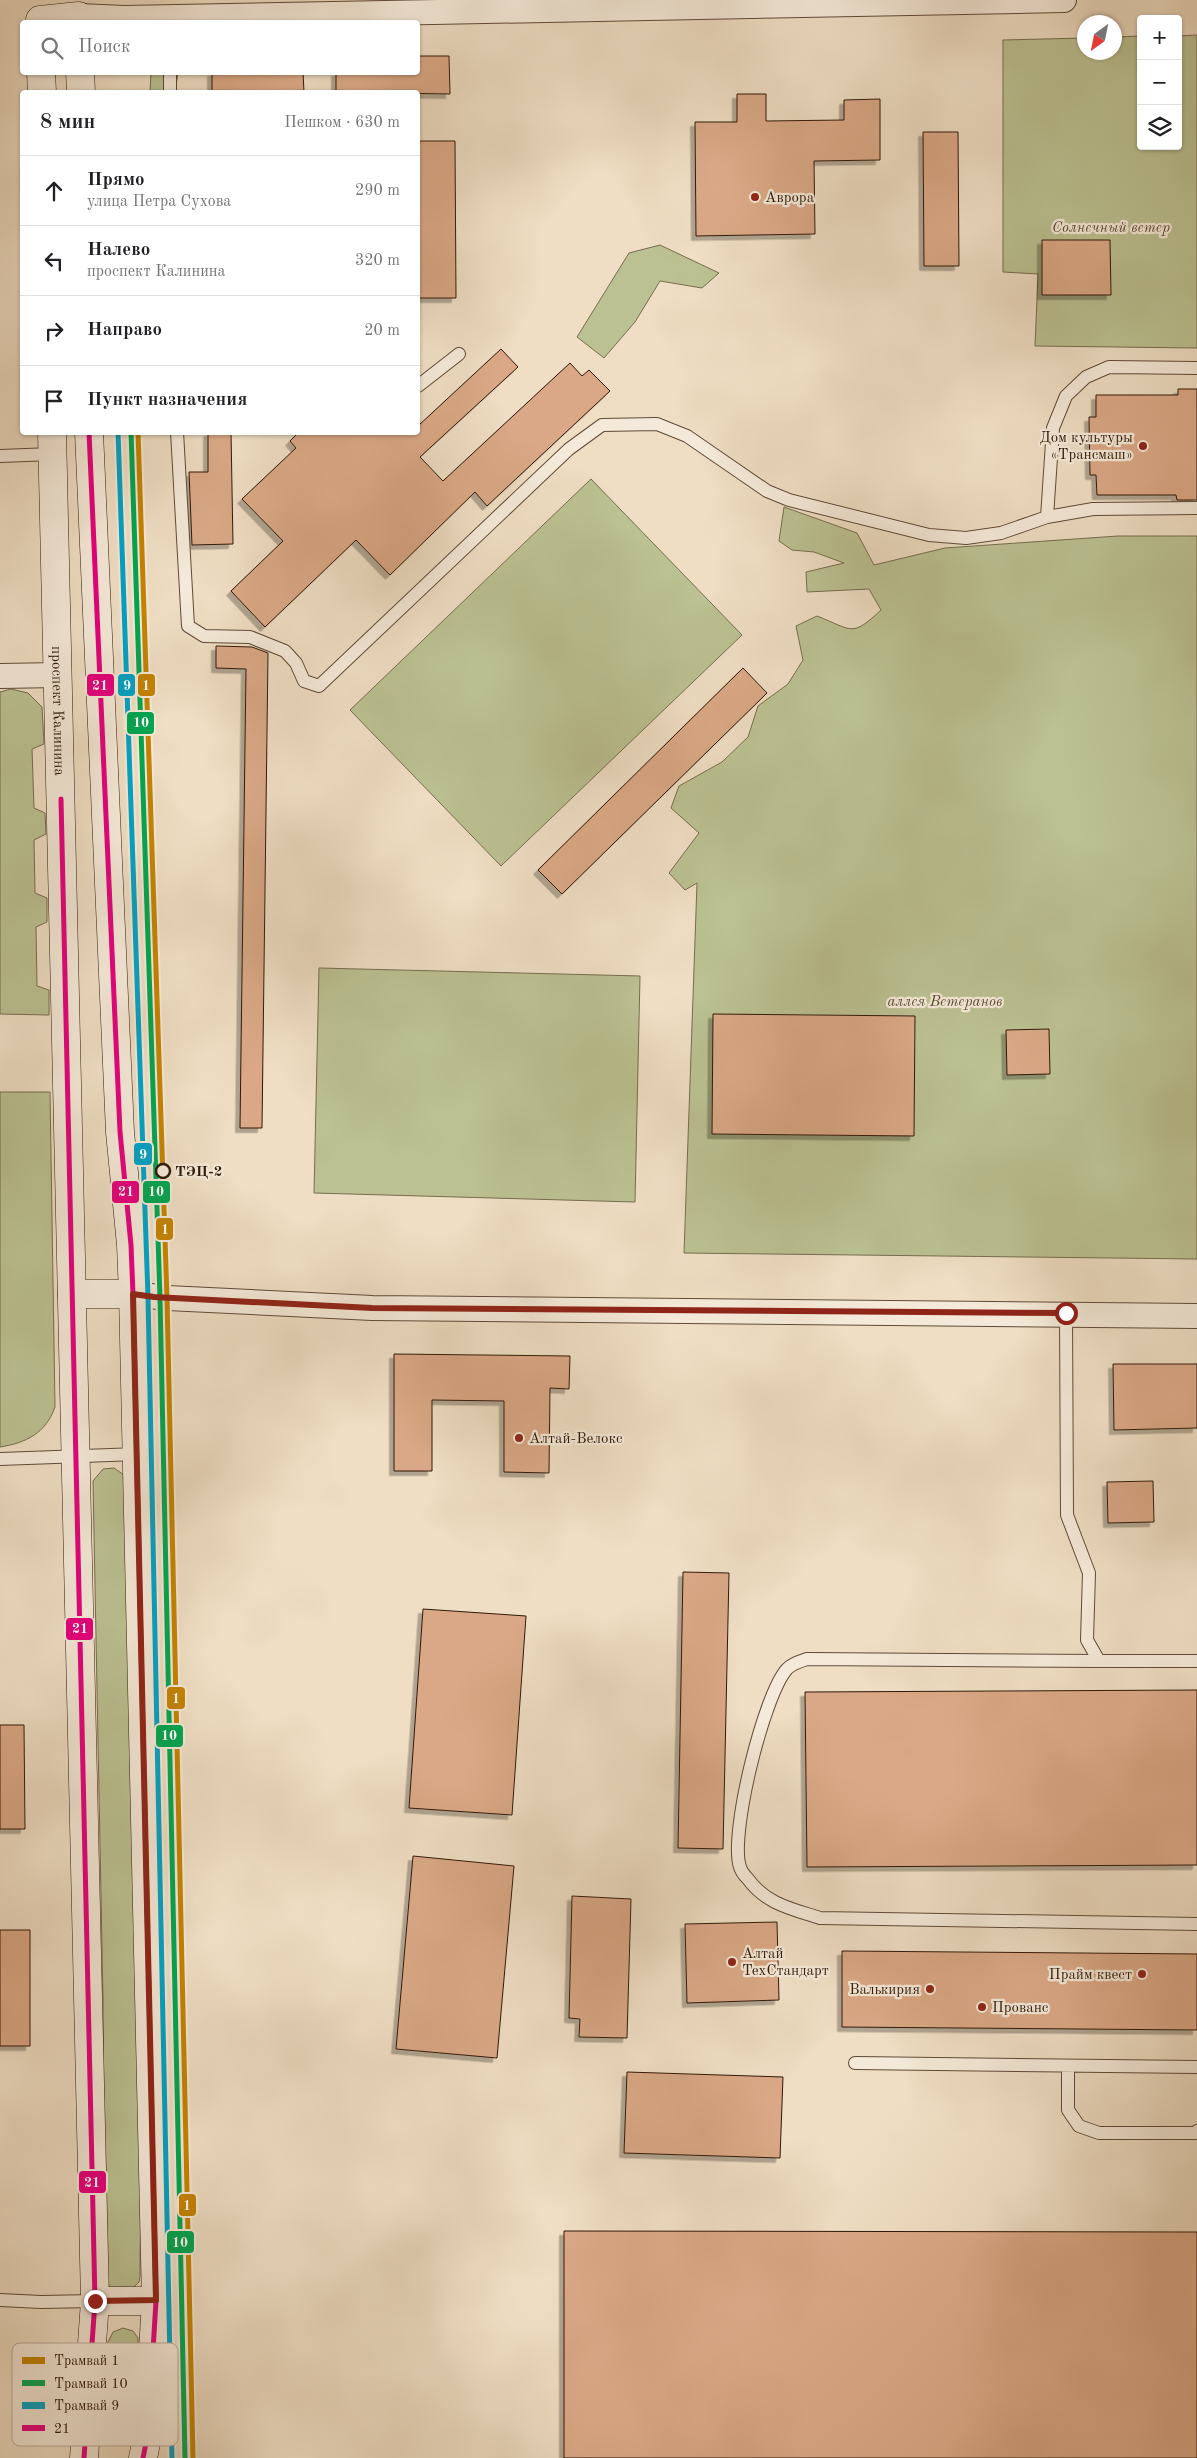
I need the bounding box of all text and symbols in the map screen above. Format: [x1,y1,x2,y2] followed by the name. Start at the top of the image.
[1077,15,1122,60] north arrow
[1137,15,1182,150] map controls
[1137,15,1182,60] button: +
[20,20,420,75] search box
[38,34,66,62] icon: search
[78,38,130,57] text: Поиск
[1137,60,1182,105] button: −
[1137,105,1182,150] button: layers
[40,112,95,133] text: 8 мин
[284,115,400,131] text: Пешком · 630 m
[87,171,145,190] text: Прямо
[40,177,68,205] icon: ahead
[355,183,400,199] text: 290 m
[749,191,761,203] marker: Аврора
[765,191,815,206] place label: Аврора
[87,194,231,210] text: улица Петра Сухова
[1052,221,1170,236] park label: Солнечный ветер
[87,241,150,260] text: Налево
[40,247,68,275] icon: left
[355,253,400,269] text: 320 m
[87,264,225,280] text: проспект Калинина
[40,317,68,345] icon: right
[87,321,162,340] text: Направо
[364,323,400,339] text: 20 m
[40,387,68,415] icon: arrive
[87,391,247,410] text: Пункт назначения
[1040,431,1133,463] place label: Дом культуры «Трансмаш»
[1137,440,1149,452] marker: Дом культуры «Трансмаш»
[48,646,66,777] street label: проспект Калинина
[86,673,115,697] line badge: 21
[117,673,136,697] line badge: 9
[137,673,156,697] line badge: 1
[92,679,108,693] text: 21
[123,679,131,693] text: 9
[142,679,150,693] text: 1
[126,711,155,735] line badge: 10
[133,716,149,730] text: 10
[888,995,1002,1010] park label: аллея Ветеранов
[133,1142,153,1166] line badge: 9
[139,1148,147,1162] text: 9
[155,1163,171,1179] marker: ТЭЦ-2
[175,1165,222,1180] place label: ТЭЦ-2
[111,1180,140,1204] line badge: 21
[142,1180,171,1204] line badge: 10
[118,1185,134,1199] text: 21
[148,1185,164,1199] text: 10
[155,1217,174,1241] line badge: 1
[161,1223,169,1237] text: 1
[1055,1302,1078,1325] route start
[513,1432,525,1444] marker: Алтай-Велокс
[529,1432,623,1447] place label: Алтай-Велокс
[65,1617,94,1641] line badge: 21
[72,1622,88,1636] text: 21
[166,1686,186,1710] line badge: 1
[172,1692,180,1706] text: 1
[155,1724,184,1748] line badge: 10
[161,1729,177,1743] text: 10
[742,1947,829,1979] place label: Алтай ТехСтандарт
[726,1956,738,1968] marker: Алтай ТехСтандарт
[1049,1968,1132,1983] place label: Прайм квест
[1136,1968,1148,1980] marker: Прайм квест
[849,1983,920,1998] place label: Валькирия
[924,1983,936,1995] marker: Валькирия
[976,2001,988,2013] marker: Прованс
[992,2001,1049,2016] place label: Прованс
[78,2170,107,2194] line badge: 21
[84,2176,100,2190] text: 21
[178,2193,197,2217] line badge: 1
[183,2199,191,2213] text: 1
[166,2230,195,2254] line badge: 10
[172,2236,188,2250] text: 10
[84,2290,107,2313] route end
[12,2343,178,2446] legend
[54,2354,119,2368] text: Трамвай 1
[54,2377,128,2391] text: Трамвай 10
[54,2399,119,2413] text: Трамвай 9
[54,2422,70,2436] text: 21

